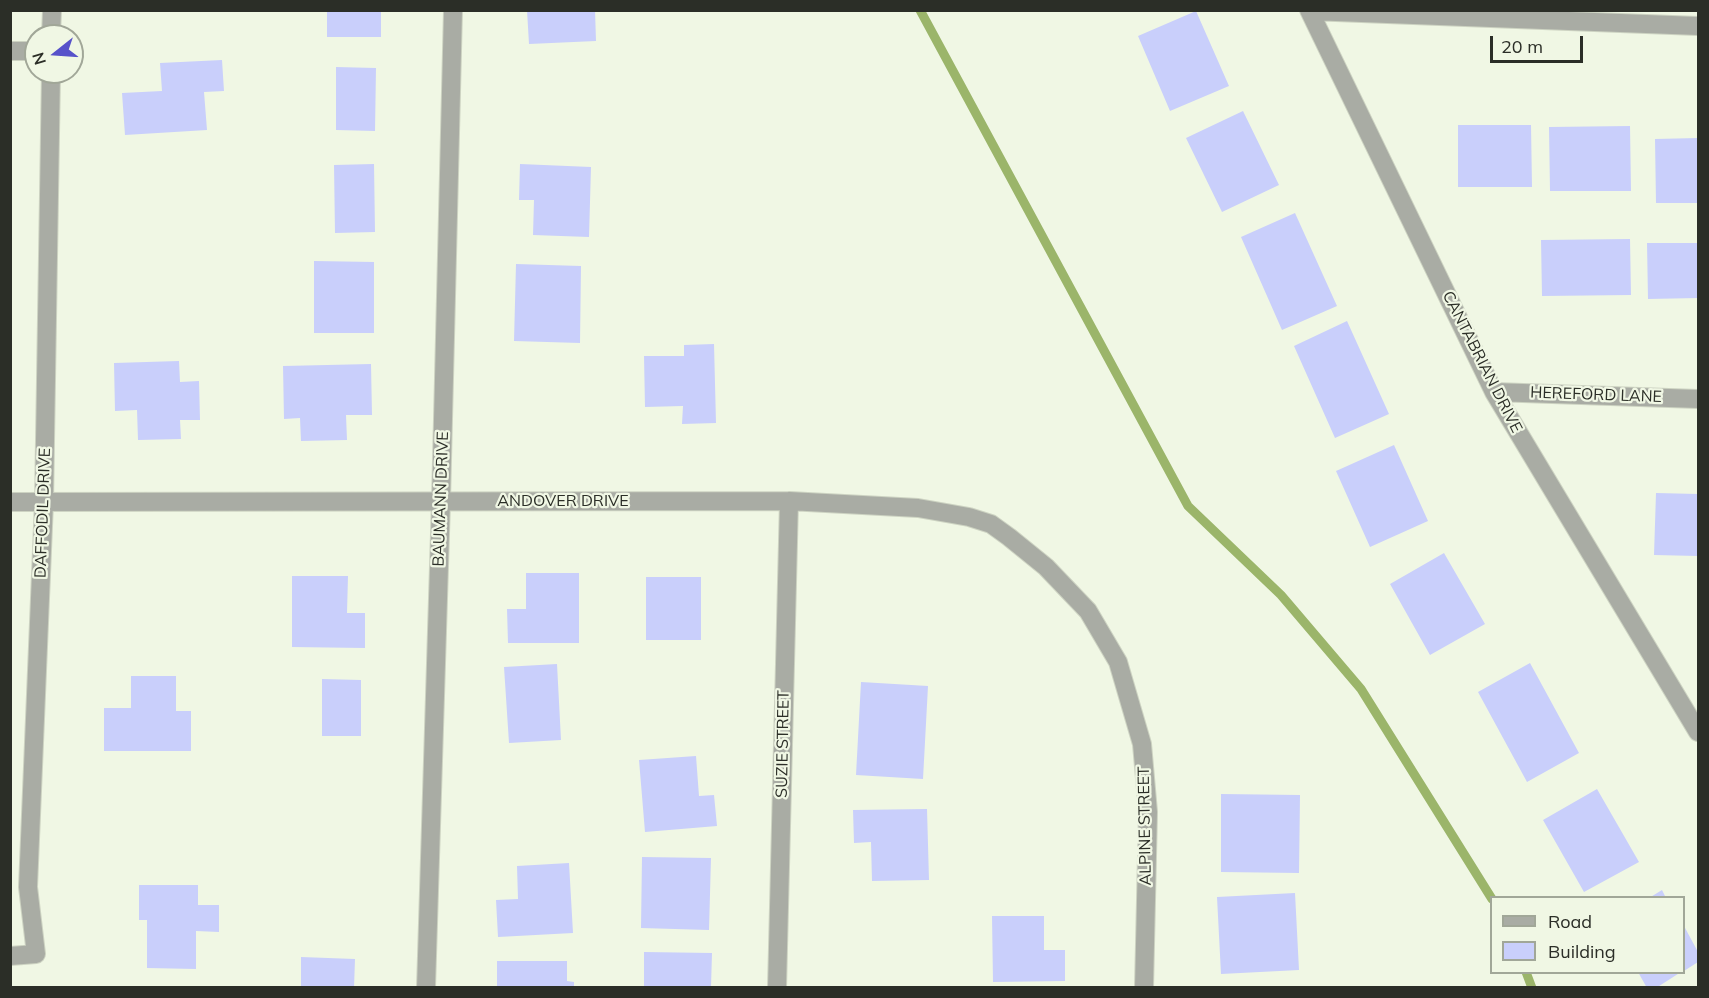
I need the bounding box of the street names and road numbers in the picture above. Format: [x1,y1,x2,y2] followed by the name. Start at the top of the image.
[1438,288,1526,436] street label: CANTABRIAN DRIVE
[1530,383,1662,407] street label: HEREFORD LANE
[429,431,453,567] street label: BAUMANN DRIVE
[31,448,55,578] street label: DAFFODIL DRIVE
[497,491,629,511] street label: ANDOVER DRIVE
[772,690,794,798] street label: SUZIE STREET
[1134,766,1156,886] street label: ALPINE STREET

